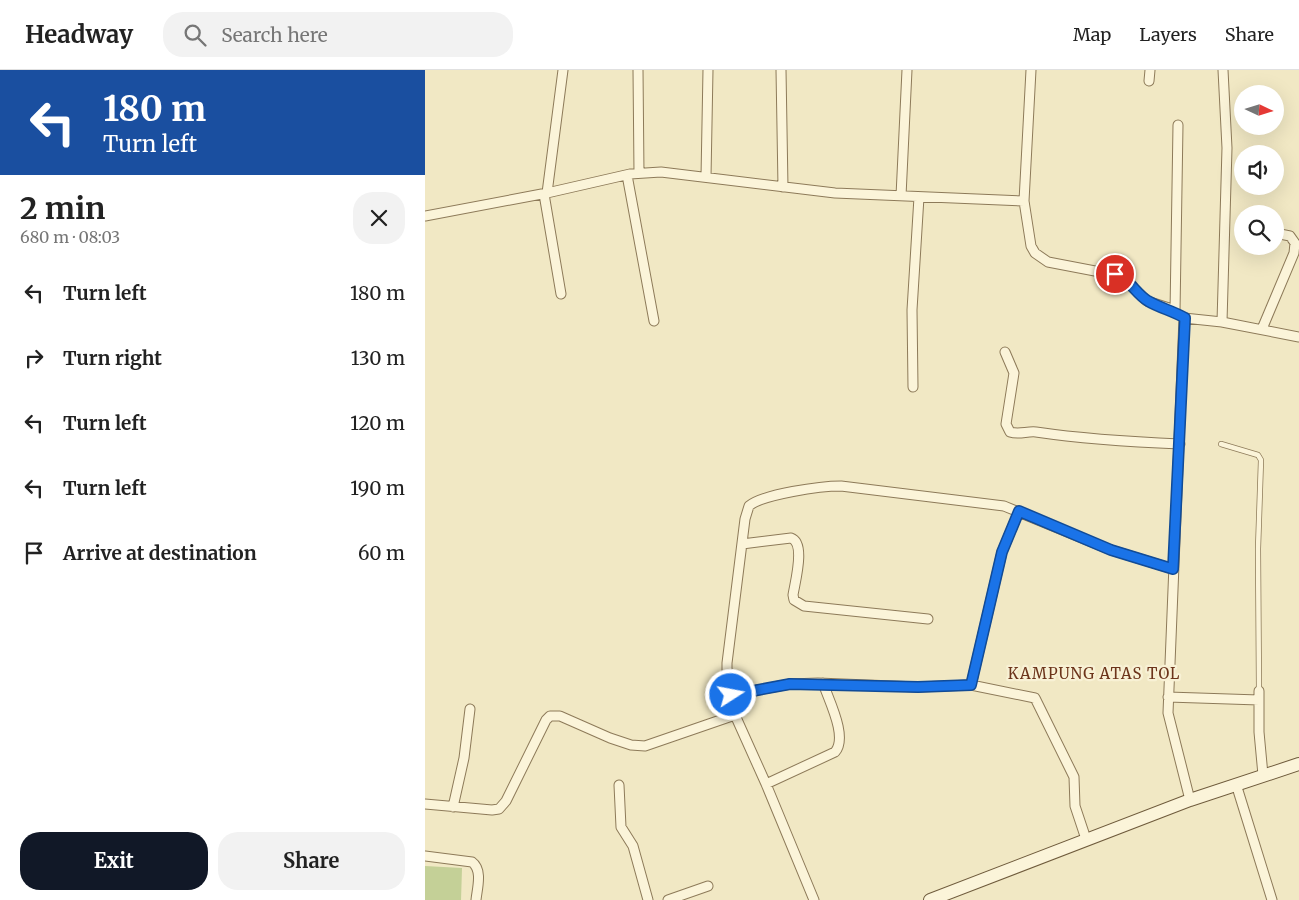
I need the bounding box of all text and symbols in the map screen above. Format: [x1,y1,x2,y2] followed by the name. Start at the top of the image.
[163,12,513,57] search box
[25,19,133,50] text: Headway
[181,21,209,49] icon: search
[221,23,328,47] text: Search here
[1073,23,1111,46] text: Map
[1139,23,1197,46] text: Layers
[1225,23,1274,46] text: Share
[1234,85,1284,135] north arrow
[1234,85,1284,255] map controls
[103,87,206,131] text: 180 m
[20,90,85,155] icon: left
[103,130,197,158] text: Turn left
[1234,145,1284,195] button: sound
[20,189,105,227] text: 2 min
[353,192,405,244] button: close
[1234,205,1284,255] button: search
[20,227,120,247] text: 680 m · 08:03
[1094,253,1136,295] pin
[1101,260,1129,288] icon: arrive
[20,279,48,307] icon: left
[63,281,147,305] text: Turn left
[350,281,405,305] text: 180 m
[20,344,48,372] icon: right
[63,346,162,370] text: Turn right
[351,346,405,370] text: 130 m
[20,409,48,437] icon: left
[63,411,147,435] text: Turn left
[350,411,405,435] text: 120 m
[20,474,48,502] icon: left
[63,476,147,500] text: Turn left
[350,476,405,500] text: 190 m
[20,539,48,567] icon: arrive
[63,541,257,565] text: Arrive at destination
[358,541,405,565] text: 60 m
[1008,664,1180,683] district label: KAMPUNG ATAS TOL
[704,668,756,720] position arrow
[20,832,208,890] button: Exit
[218,832,405,890] button: Share

